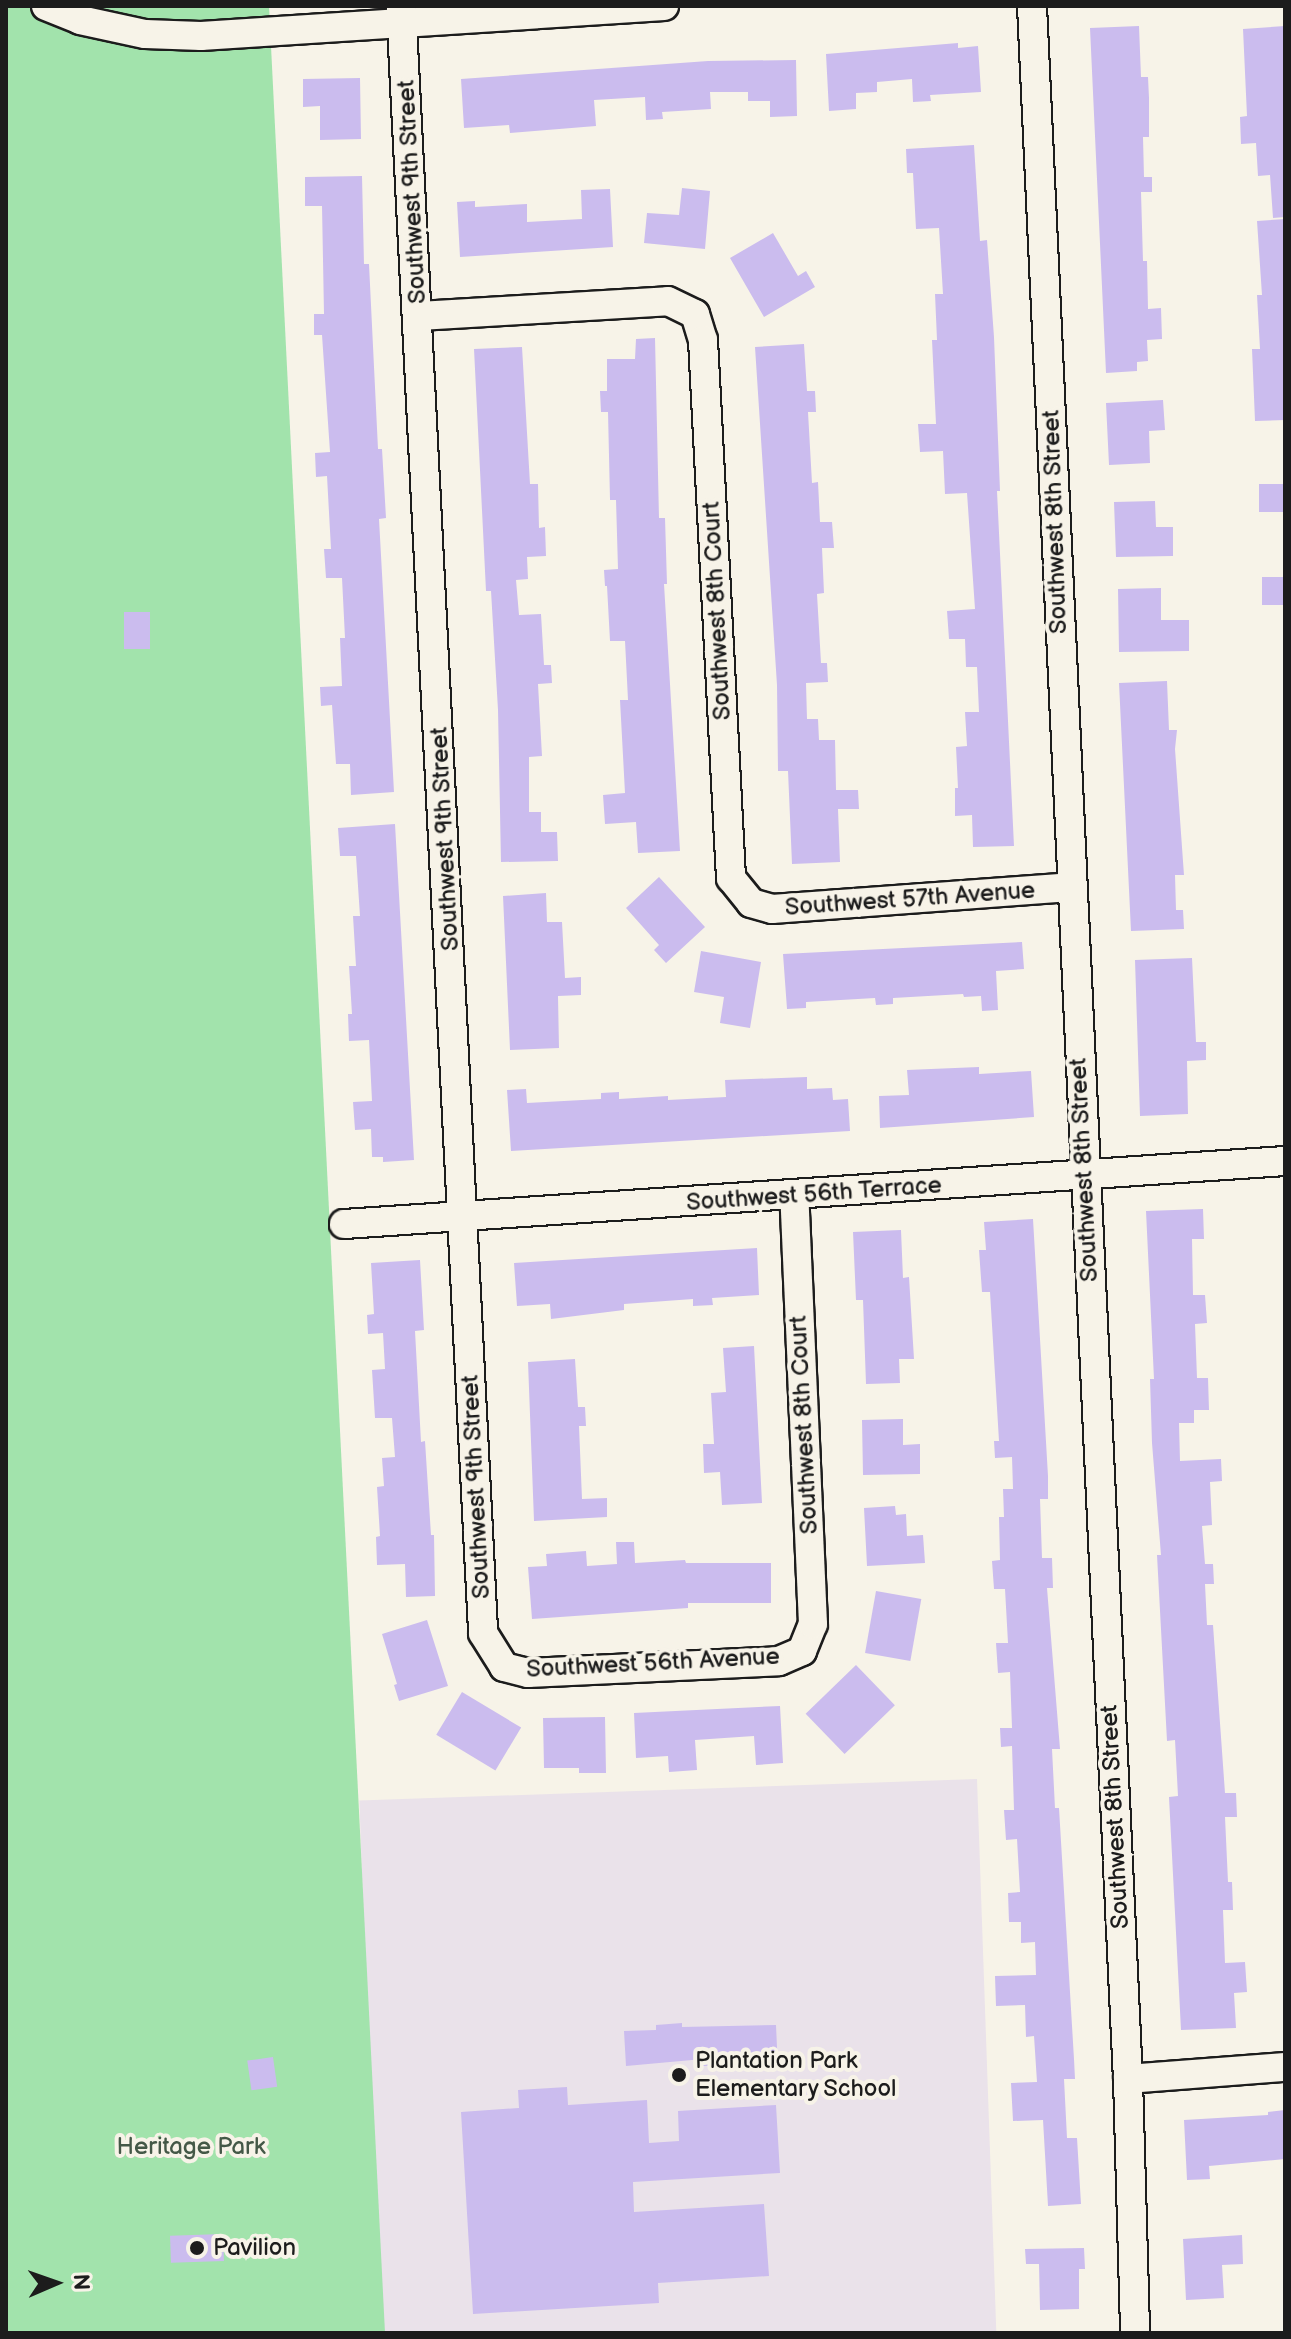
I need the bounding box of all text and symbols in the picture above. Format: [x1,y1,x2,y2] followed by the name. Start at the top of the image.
[392,79,432,305] street label: Southwest 9th Street
[1037,409,1073,635] street label: Southwest 8th Street
[697,501,737,721] street label: Southwest 8th Court
[425,726,465,952] street label: Southwest 9th Street
[784,876,1036,922] street label: Southwest 57th Avenue
[1064,1057,1104,1283] street label: Southwest 8th Street
[685,1171,943,1217] street label: Southwest 56th Terrace
[784,1315,824,1535] street label: Southwest 8th Court
[456,1374,496,1600] street label: Southwest 9th Street
[526,1642,780,1684] street label: Southwest 56th Avenue
[1095,1704,1135,1930] street label: Southwest 8th Street
[695,2047,898,2103] place label: Plantation Park Elementary School
[670,2066,688,2084] marker: Plantation Park Elementary School
[116,2133,266,2161] park label: Heritage Park
[213,2234,296,2262] place label: Pavilion
[188,2239,206,2257] marker: Pavilion
[16,2243,96,2323] north arrow
[67,2273,94,2291] text: N

